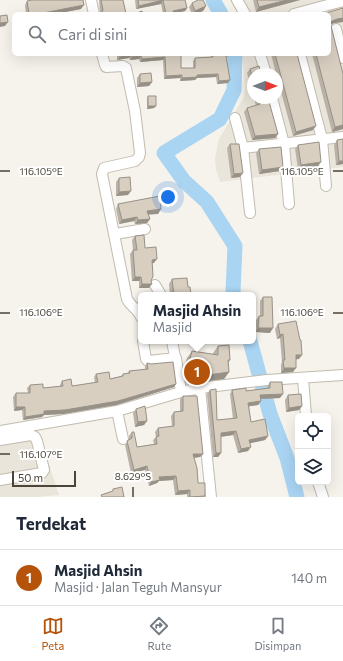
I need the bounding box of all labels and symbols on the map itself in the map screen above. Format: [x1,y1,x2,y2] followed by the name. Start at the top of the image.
[247,68,283,104] north arrow
[19,165,63,177] text: 116.105°E
[280,165,324,177] text: 116.105°E
[158,187,178,207] your location
[19,306,63,318] text: 116.106°E
[280,306,324,318] text: 116.106°E
[184,357,210,387] pin: 1
[20,448,62,460] text: 116.107°E
[12,469,76,488] scale bar
[115,470,151,482] text: 8.629°S

